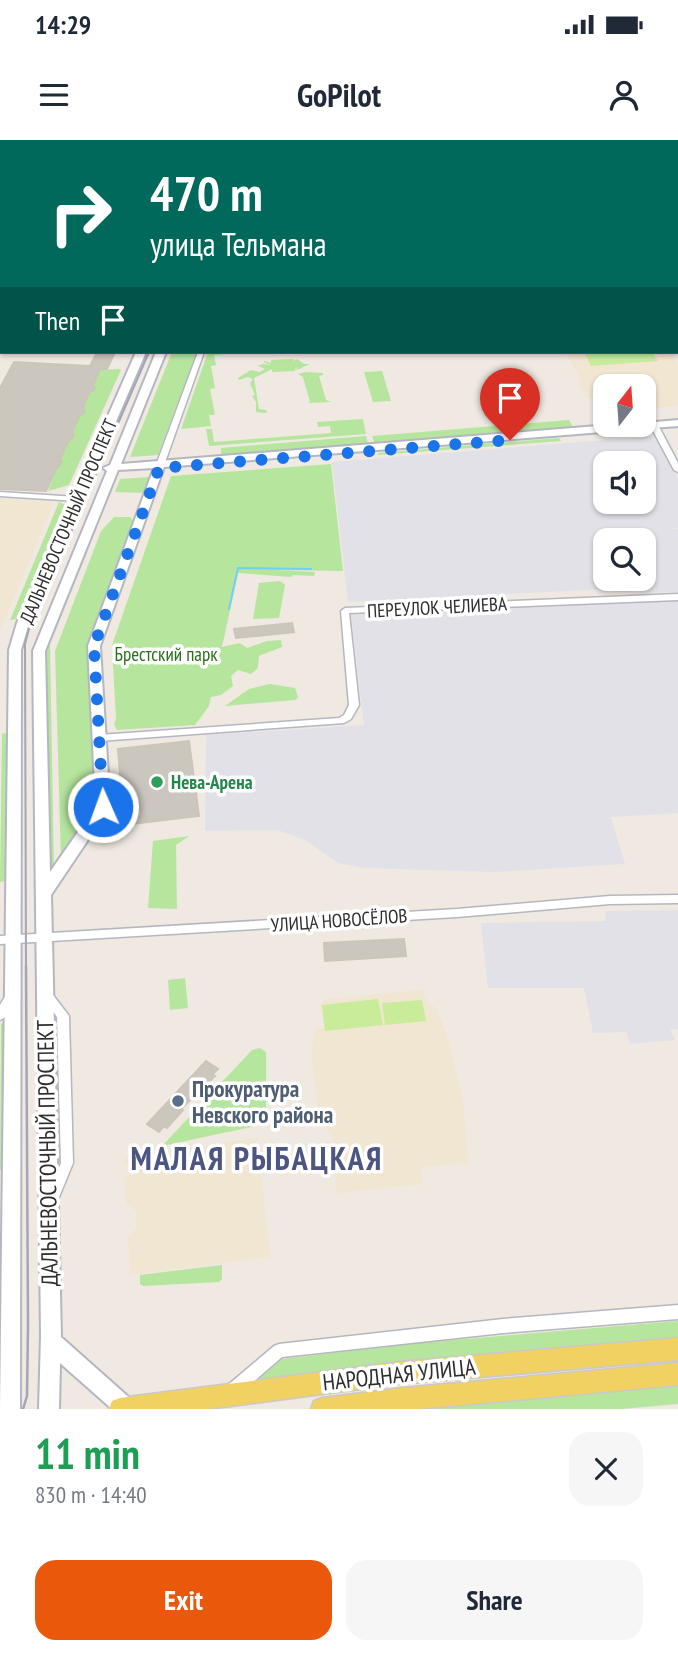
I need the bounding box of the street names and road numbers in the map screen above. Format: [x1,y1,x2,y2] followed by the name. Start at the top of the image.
[14,415,122,627] street label: ДАЛЬНЕВОСТОЧНЫЙ ПРОСПЕКТ
[366,591,508,623] street label: ПЕРЕУЛОК ЧЕЛИЕВА
[270,903,408,937] street label: УЛИЦА НОВОСЁЛОВ
[30,1019,64,1287] street label: ДАЛЬНЕВОСТОЧНЫЙ ПРОСПЕКТ
[321,1352,477,1396] street label: НАРОДНАЯ УЛИЦА

